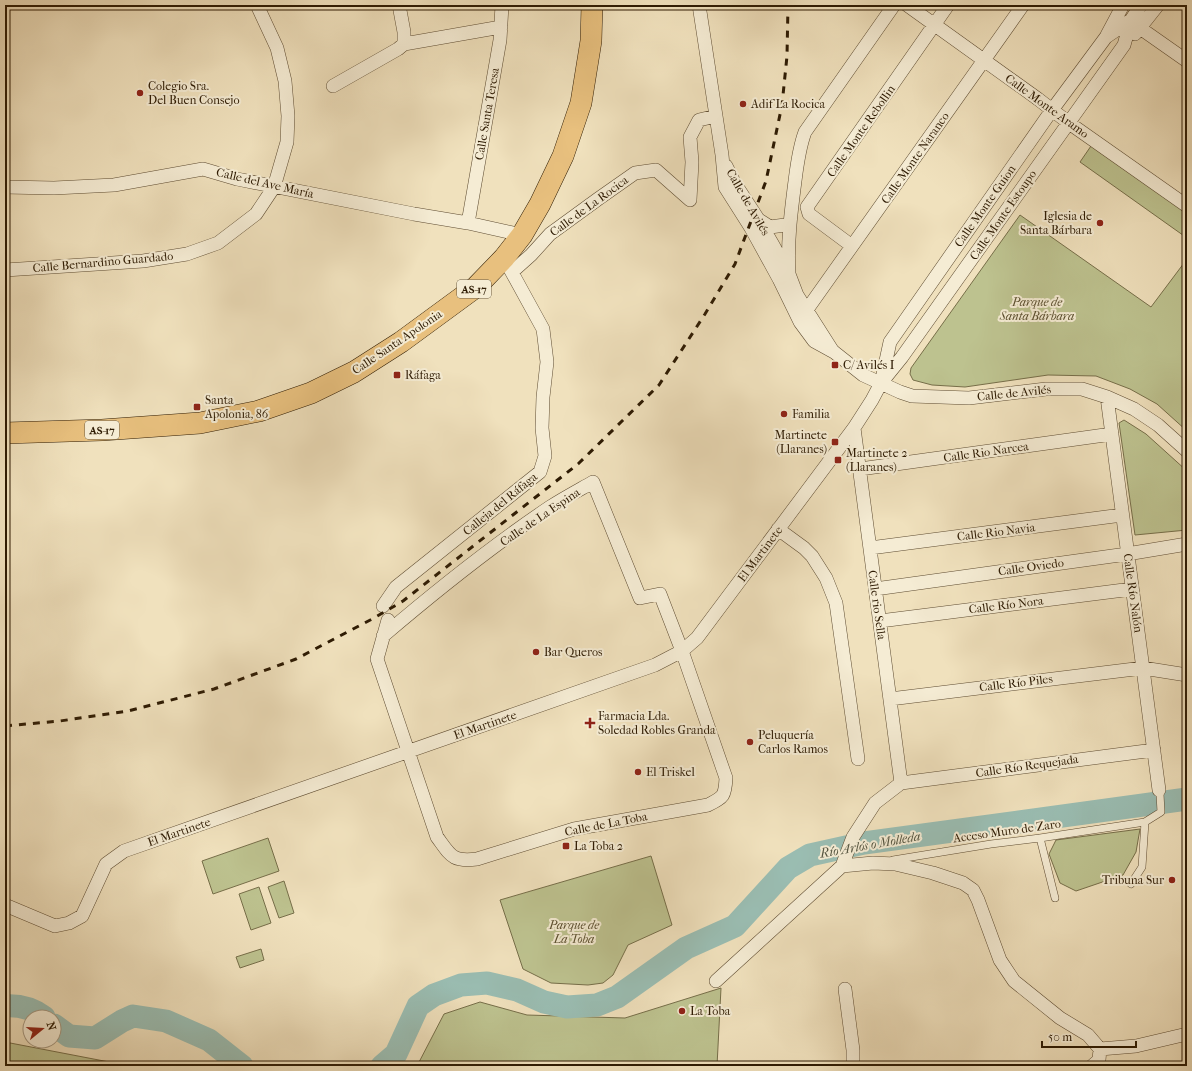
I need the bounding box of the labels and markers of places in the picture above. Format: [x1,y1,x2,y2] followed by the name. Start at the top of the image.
[148,79,240,107] place label: Colegio Sra. Del Buen Consejo
[135,88,145,98] marker: Colegio Sra. Del Buen Consejo
[750,97,825,111] place label: Adif La Rocica
[738,99,748,109] marker: Adif La Rocica
[1020,209,1092,237] place label: Iglesia de Santa Bárbara
[1095,218,1105,228] marker: Iglesia de Santa Bárbara
[843,358,895,372] place label: C/ Avilés I
[830,360,840,370] marker: C/ Avilés I
[405,368,441,382] place label: Ráfaga
[392,370,402,380] marker: Ráfaga
[204,393,269,421] place label: Santa Apolonia, 86
[192,402,202,412] marker: Santa Apolonia, 86
[792,407,830,421] place label: Familia
[779,409,789,419] marker: Familia
[774,428,827,456] place label: Martinete (Llaranes)
[830,437,840,447] marker: Martinete (Llaranes)
[846,446,907,474] place label: Martinete 2 (Llaranes)
[833,455,843,465] marker: Martinete 2 (Llaranes)
[544,645,603,659] place label: Bar Queros
[531,647,541,657] marker: Bar Queros
[598,709,716,737] place label: Farmacia Lda. Soledad Robles Granda
[585,718,595,728] marker: Farmacia Lda. Soledad Robles Granda
[758,728,828,756] place label: Peluquería Carlos Ramos
[745,737,755,747] marker: Peluquería Carlos Ramos
[646,765,695,779] place label: El Triskel
[633,767,643,777] marker: El Triskel
[574,839,623,853] place label: La Toba 2
[561,841,571,851] marker: La Toba 2
[1102,873,1165,887] place label: Tribuna Sur
[1167,875,1177,885] marker: Tribuna Sur
[690,1004,731,1018] place label: La Toba
[677,1006,687,1016] marker: La Toba

